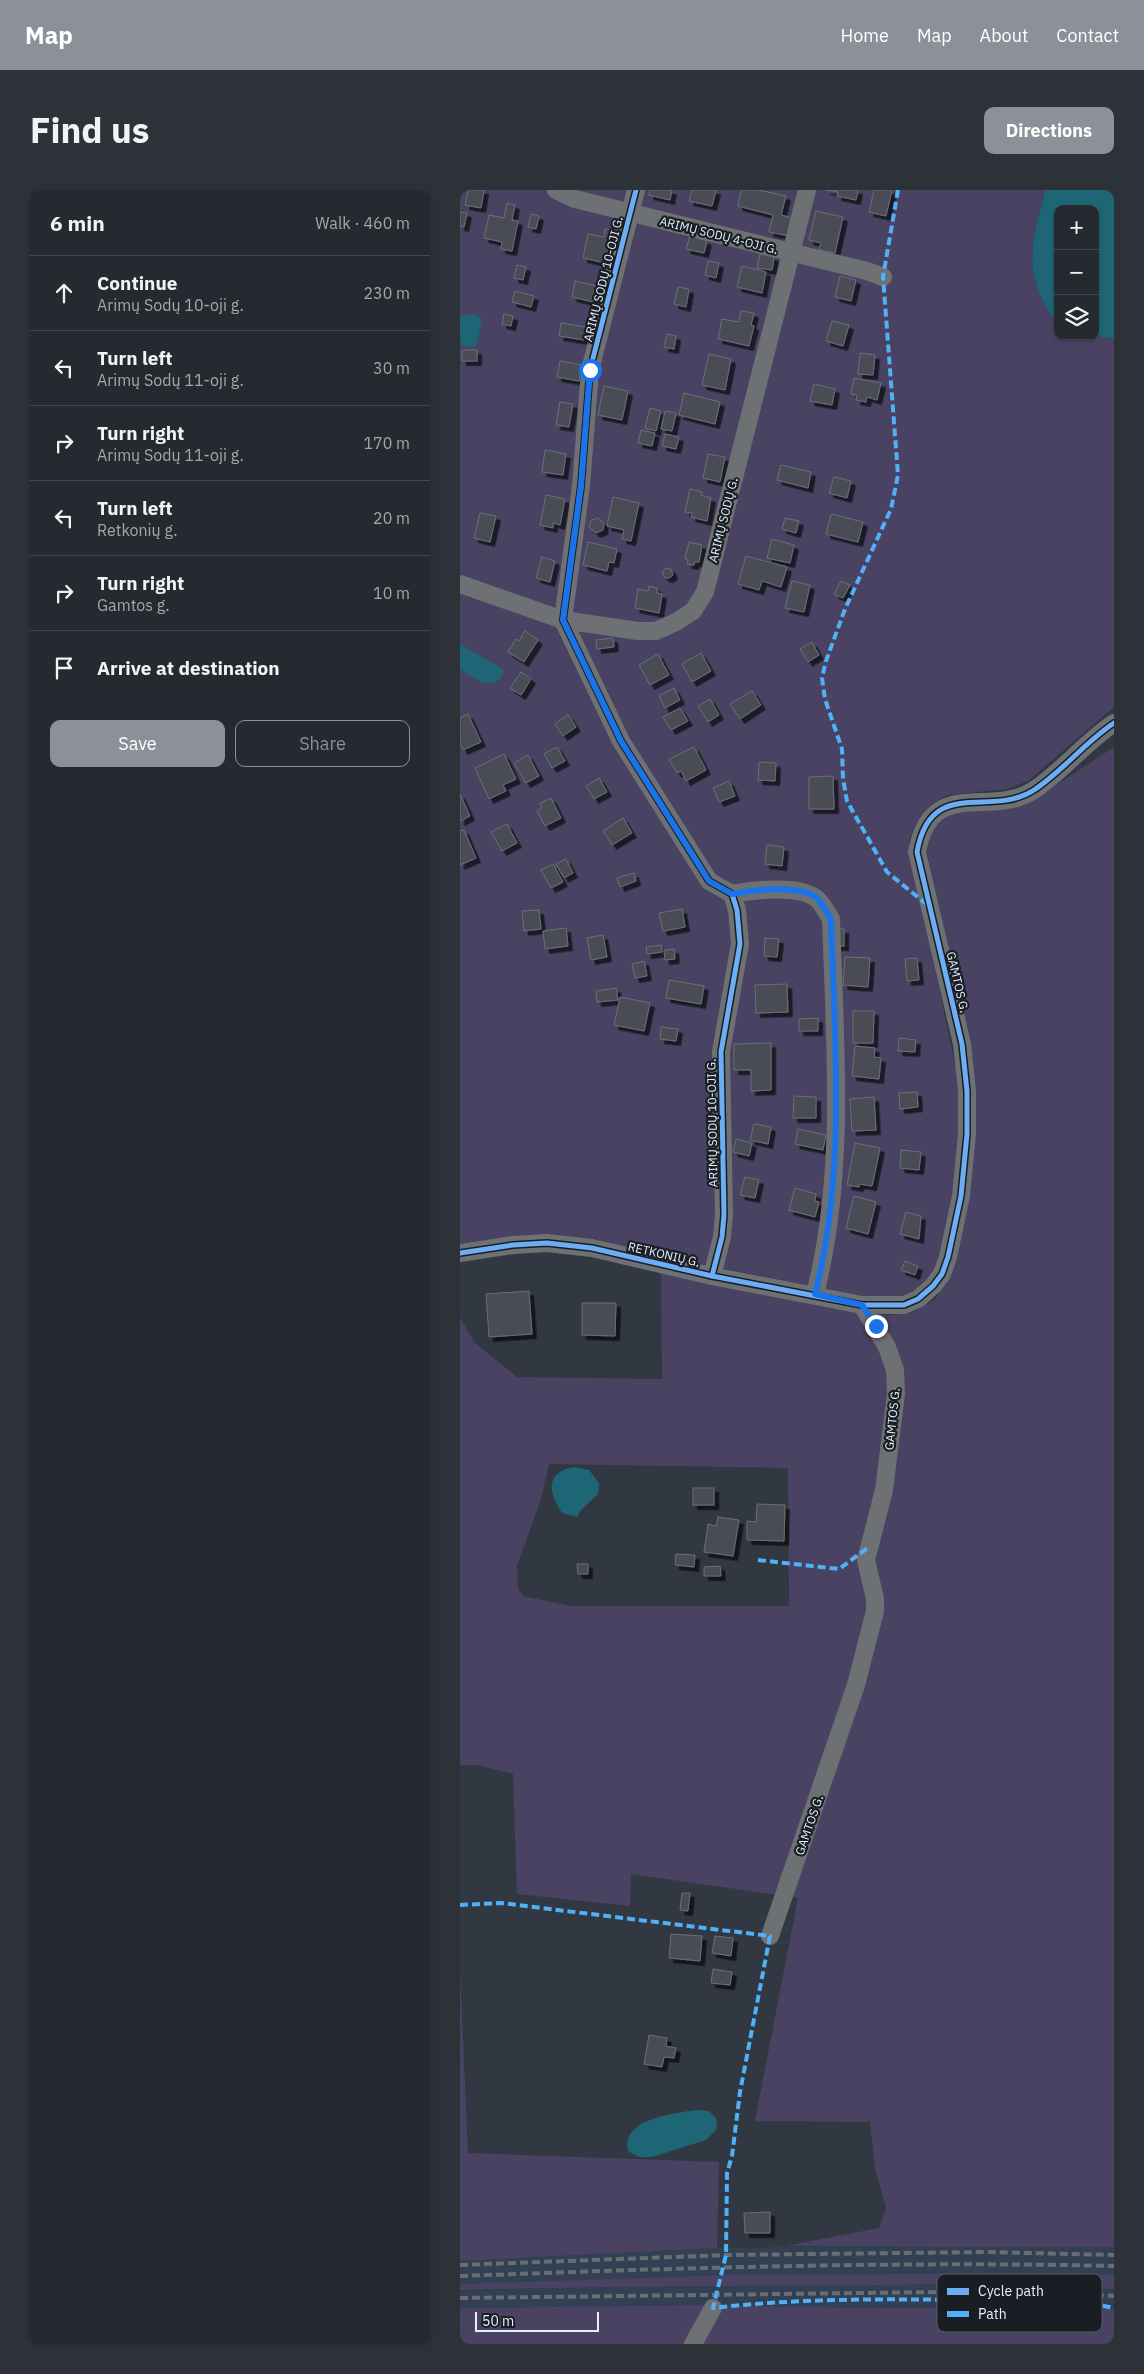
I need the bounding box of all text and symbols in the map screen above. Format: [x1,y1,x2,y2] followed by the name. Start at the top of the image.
[25,19,73,51] text: Map
[841,24,889,47] text: Home
[917,24,952,47] text: Map
[980,24,1028,47] text: About
[1056,24,1119,47] text: Contact
[30,107,149,153] text: Find us
[984,107,1114,154] button: Directions
[1054,205,1099,340] map controls
[1054,205,1099,250] button: +
[50,209,105,237] text: 6 min
[315,213,410,233] text: Walk · 460 m
[658,213,780,257] street label: ARIMŲ SODŲ 4-OJI G.
[580,215,626,343] street label: ARIMŲ SODŲ 10-OJI G.
[1054,250,1099,295] button: −
[97,271,177,295] text: Continue
[50,279,78,307] icon: ahead
[363,283,410,303] text: 230 m
[97,295,244,315] text: Arimų Sodų 10-oji g.
[1054,295,1099,340] button: layers
[97,346,173,370] text: Turn left
[50,354,78,382] icon: left
[373,358,410,378] text: 30 m
[579,359,602,382] route start
[97,370,244,390] text: Arimų Sodų 11-oji g.
[97,421,184,445] text: Turn right
[50,429,78,457] icon: right
[363,433,410,453] text: 170 m
[97,445,244,465] text: Arimų Sodų 11-oji g.
[705,476,741,564] street label: ARIMŲ SODŲ G.
[97,496,173,520] text: Turn left
[50,504,78,532] icon: left
[373,508,410,528] text: 20 m
[97,520,177,540] text: Retkonių g.
[97,571,184,595] text: Turn right
[50,579,78,607] icon: right
[373,583,410,603] text: 10 m
[97,595,170,615] text: Gamtos g.
[50,654,78,682] icon: arrive
[97,656,280,680] text: Arrive at destination
[50,720,225,767] button: Save
[235,720,410,767] button: Share
[944,950,972,1014] street label: GAMTOS G.
[703,1059,721,1187] street label: ARIMŲ SODŲ 10-OJI G.
[627,1238,701,1270] street label: RETKONIŲ G.
[865,1315,888,1338] route end
[881,1387,903,1451] street label: GAMTOS G.
[792,1793,826,1857] street label: GAMTOS G.
[937,2274,1102,2332] legend
[978,2282,1044,2300] text: Cycle path
[978,2305,1007,2323] text: Path
[475,2309,599,2332] scale bar
[482,2312,514,2330] text: 50 m

